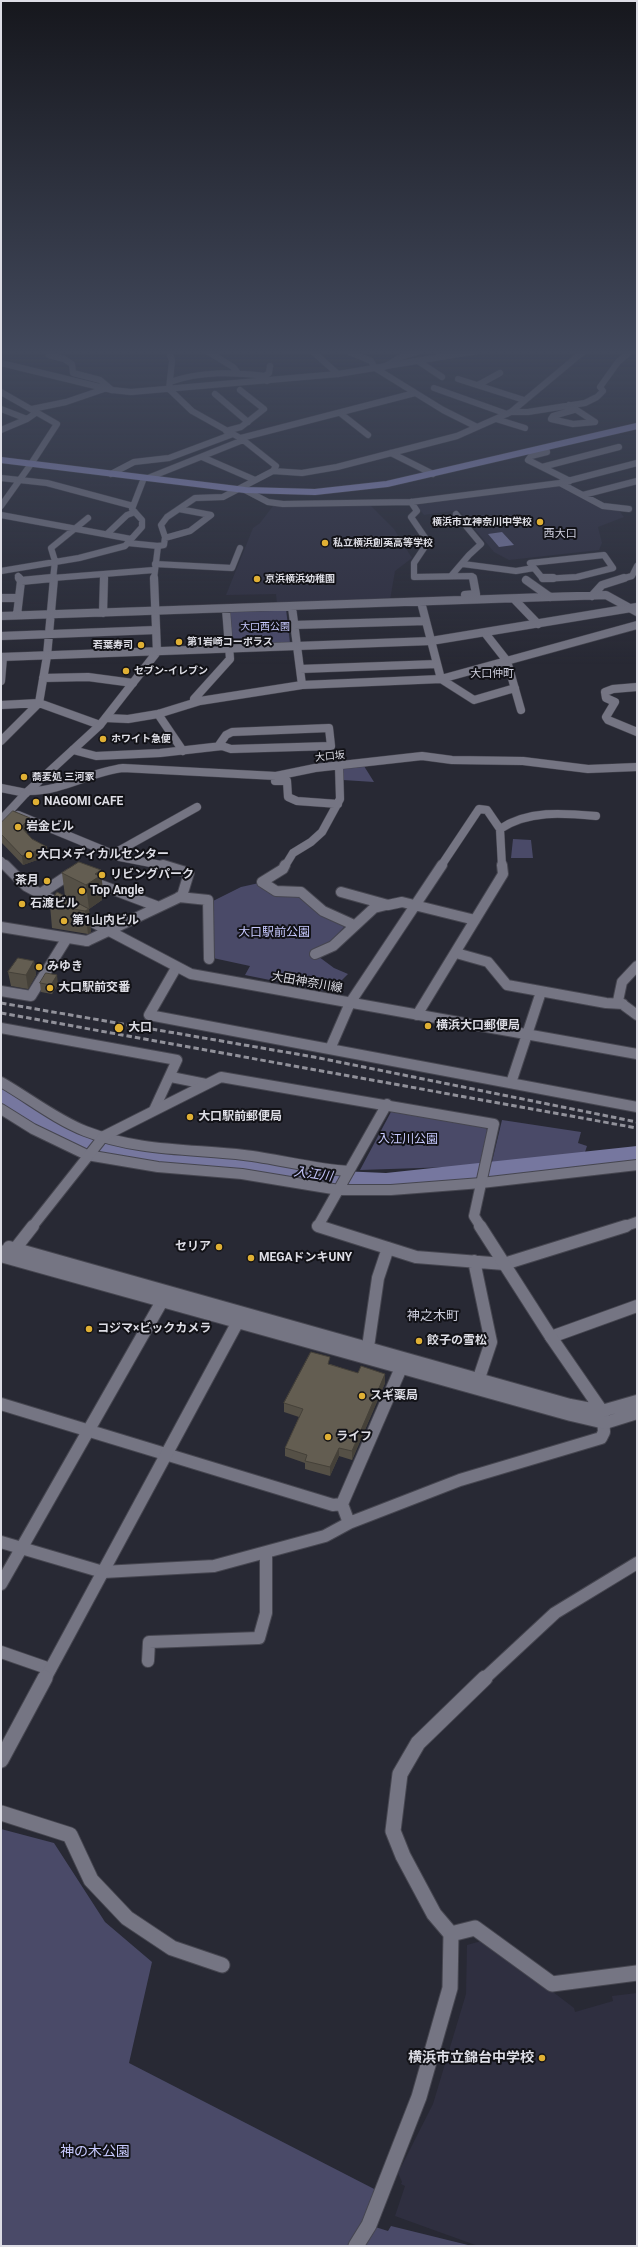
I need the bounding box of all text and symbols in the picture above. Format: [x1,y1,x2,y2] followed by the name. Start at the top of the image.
[432,516,532,528] place label: 横浜市立神奈川中学校
[535,517,545,527] marker: 横浜市立神奈川中学校
[544,527,576,541] district label: 西大口
[333,537,433,549] place label: 私立横浜創英高等学校
[320,538,330,548] marker: 私立横浜創英高等学校
[265,573,335,585] place label: 京浜横浜幼稚園
[252,574,262,584] marker: 京浜横浜幼稚園
[240,621,290,633] park label: 大口西公園
[187,636,273,648] place label: 第1岩崎コーポラス
[174,637,184,647] marker: 第1岩崎コーポラス
[93,639,133,651] place label: 若葉寿司
[136,640,146,650] marker: 若葉寿司
[134,665,208,677] place label: セブン-イレブン
[121,666,131,676] marker: セブン-イレブン
[470,667,514,681] district label: 大口仲町
[111,733,171,745] place label: ホワイト急便
[98,734,108,744] marker: ホワイト急便
[314,749,346,765] street label: 大口坂
[32,771,94,783] place label: 蕎麦処 三河家
[19,772,29,782] marker: 蕎麦処 三河家
[44,795,123,809] place label: NAGOMI CAFE
[31,797,41,807] marker: NAGOMI CAFE
[26,820,74,834] place label: 岩金ビル
[13,822,23,832] marker: 岩金ビル
[37,848,169,862] place label: 大口メディカルセンター
[24,850,34,860] marker: 大口メディカルセンター
[110,868,194,882] place label: リビングパーク
[97,870,107,880] marker: リビングパーク
[15,874,39,888] place label: 茶月
[42,876,52,886] marker: 茶月
[90,884,144,898] place label: Top Angle
[77,886,87,896] marker: Top Angle
[30,897,78,911] place label: 石渡ビル
[17,899,27,909] marker: 石渡ビル
[72,914,139,928] place label: 第1山内ビル
[59,916,69,926] marker: 第1山内ビル
[238,926,310,940] park label: 大口駅前公園
[47,960,83,974] place label: みゆき
[34,962,44,972] marker: みゆき
[270,970,344,996] street label: 大田神奈川線
[58,981,130,995] place label: 大口駅前交番
[45,983,55,993] marker: 大口駅前交番
[436,1019,520,1033] place label: 横浜大口郵便局
[128,1021,152,1035] place label: 大口
[423,1021,433,1031] marker: 横浜大口郵便局
[113,1022,125,1034] marker: 大口
[198,1110,282,1124] place label: 大口駅前郵便局
[185,1112,195,1122] marker: 大口駅前郵便局
[378,1133,438,1147] park label: 入江川公園
[293,1165,333,1185] water label: 入江川
[175,1240,211,1254] place label: セリア
[214,1242,224,1252] marker: セリア
[259,1251,352,1265] place label: MEGAドンキUNY
[246,1253,256,1263] marker: MEGAドンキUNY
[407,1309,459,1325] district label: 神之木町
[97,1322,211,1336] place label: コジマ×ビックカメラ
[84,1324,94,1334] marker: コジマ×ビックカメラ
[427,1334,487,1348] place label: 餃子の雪松
[414,1336,424,1346] marker: 餃子の雪松
[370,1389,418,1403] place label: スギ薬局
[357,1391,367,1401] marker: スギ薬局
[336,1430,372,1444] place label: ライフ
[323,1432,333,1442] marker: ライフ
[408,2050,534,2066] place label: 横浜市立錦台中学校
[537,2053,547,2063] marker: 横浜市立錦台中学校
[60,2144,130,2160] park label: 神の木公園

